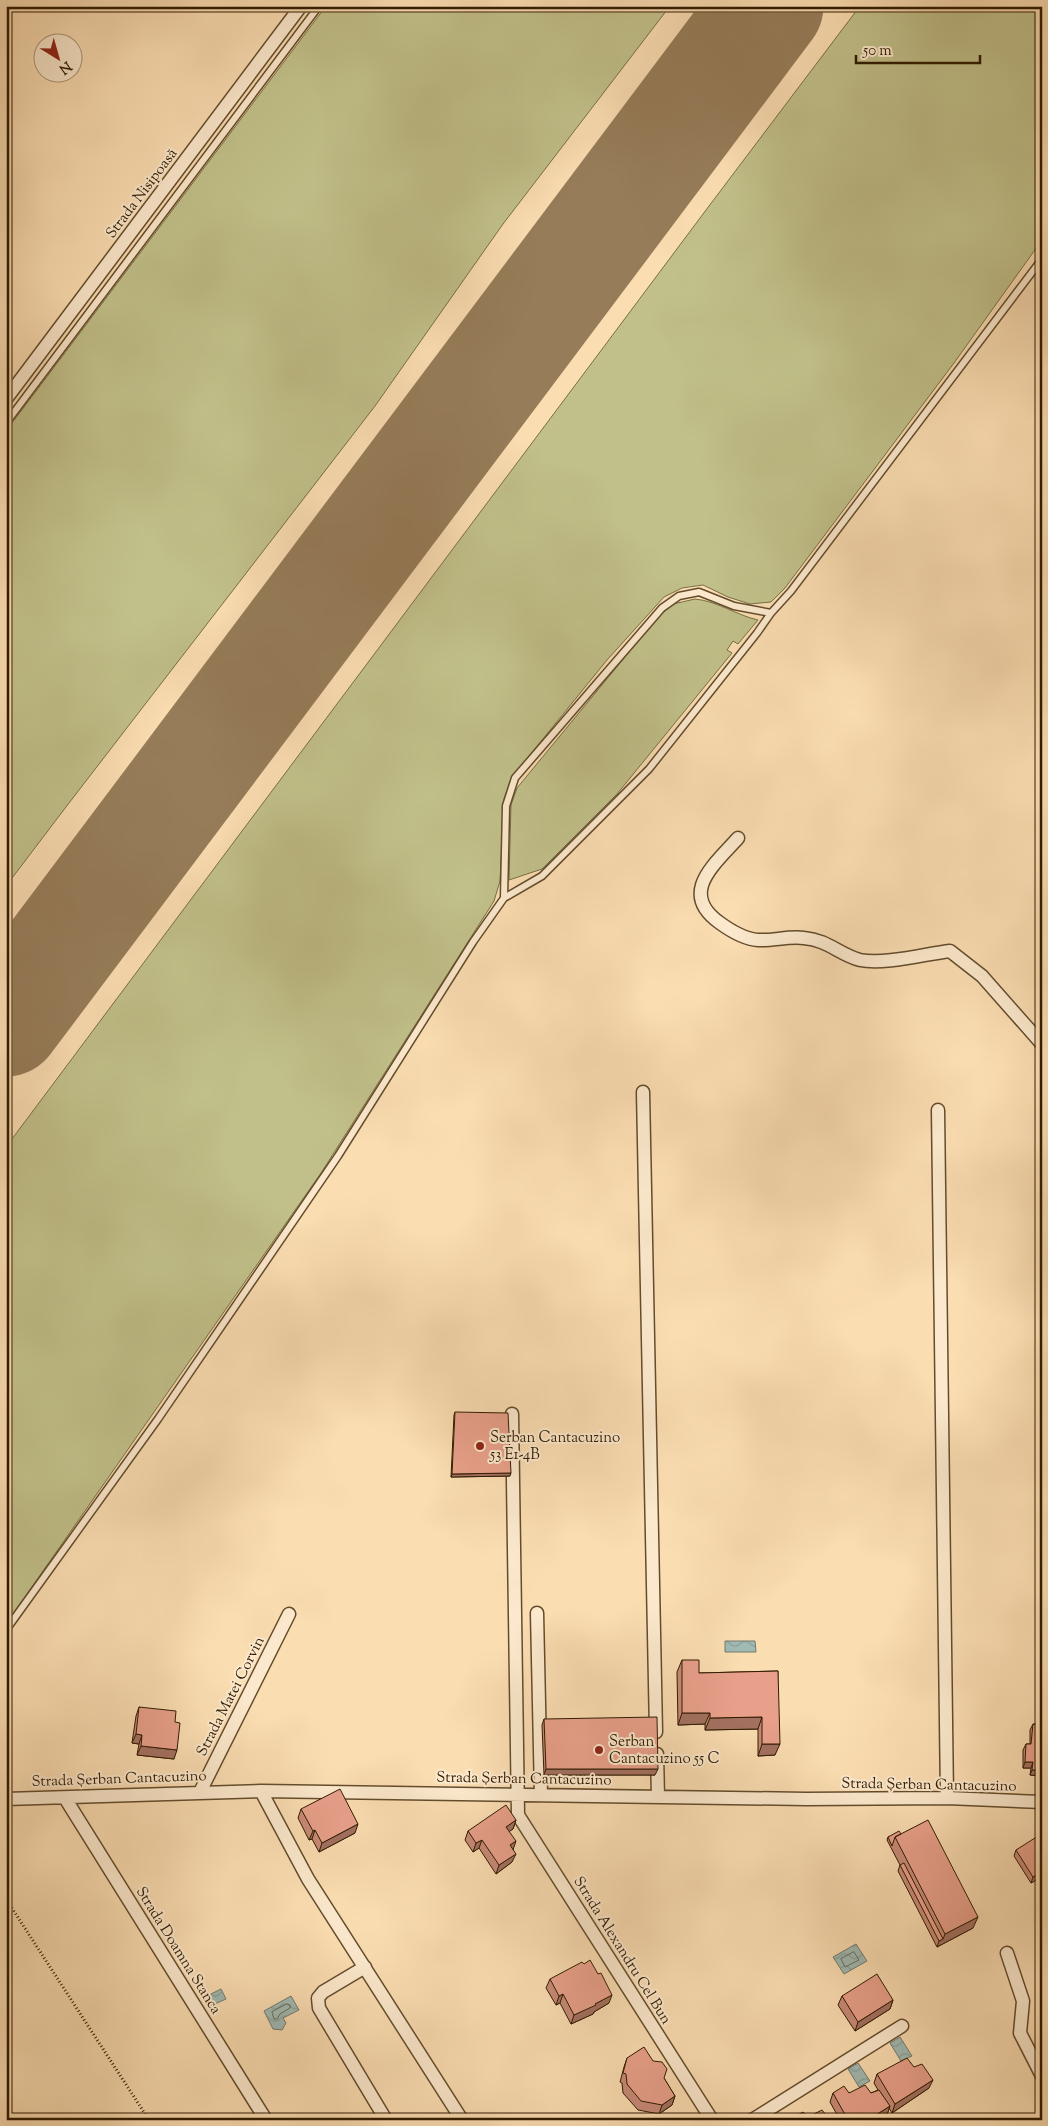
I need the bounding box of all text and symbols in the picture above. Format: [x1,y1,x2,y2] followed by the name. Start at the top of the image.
[32,32,82,82] north arrow
[856,32,979,64] scale bar
[862,41,892,62] text: 50 m
[54,55,75,78] text: N
[101,145,183,243] street label: Strada Nisipoasă
[489,1428,620,1466] place label: Serban Cantacuzino 53 E1-4B
[474,1440,486,1452] marker: Serban Cantacuzino 53 E1-4B
[192,1633,271,1760] street label: Strada Matei Corvin
[609,1732,720,1770] place label: Serban Cantacuzino 55 C
[593,1744,605,1756] marker: Serban Cantacuzino 55 C
[31,1766,207,1793] street label: Strada Șerban Cantacuzino
[436,1767,612,1792] street label: Strada Șerban Cantacuzino
[841,1773,1017,1798] street label: Strada Șerban Cantacuzino
[568,1873,676,2029] street label: Strada Alexandru Cel Bun
[130,1883,226,2019] street label: Strada Doamna Stanca

